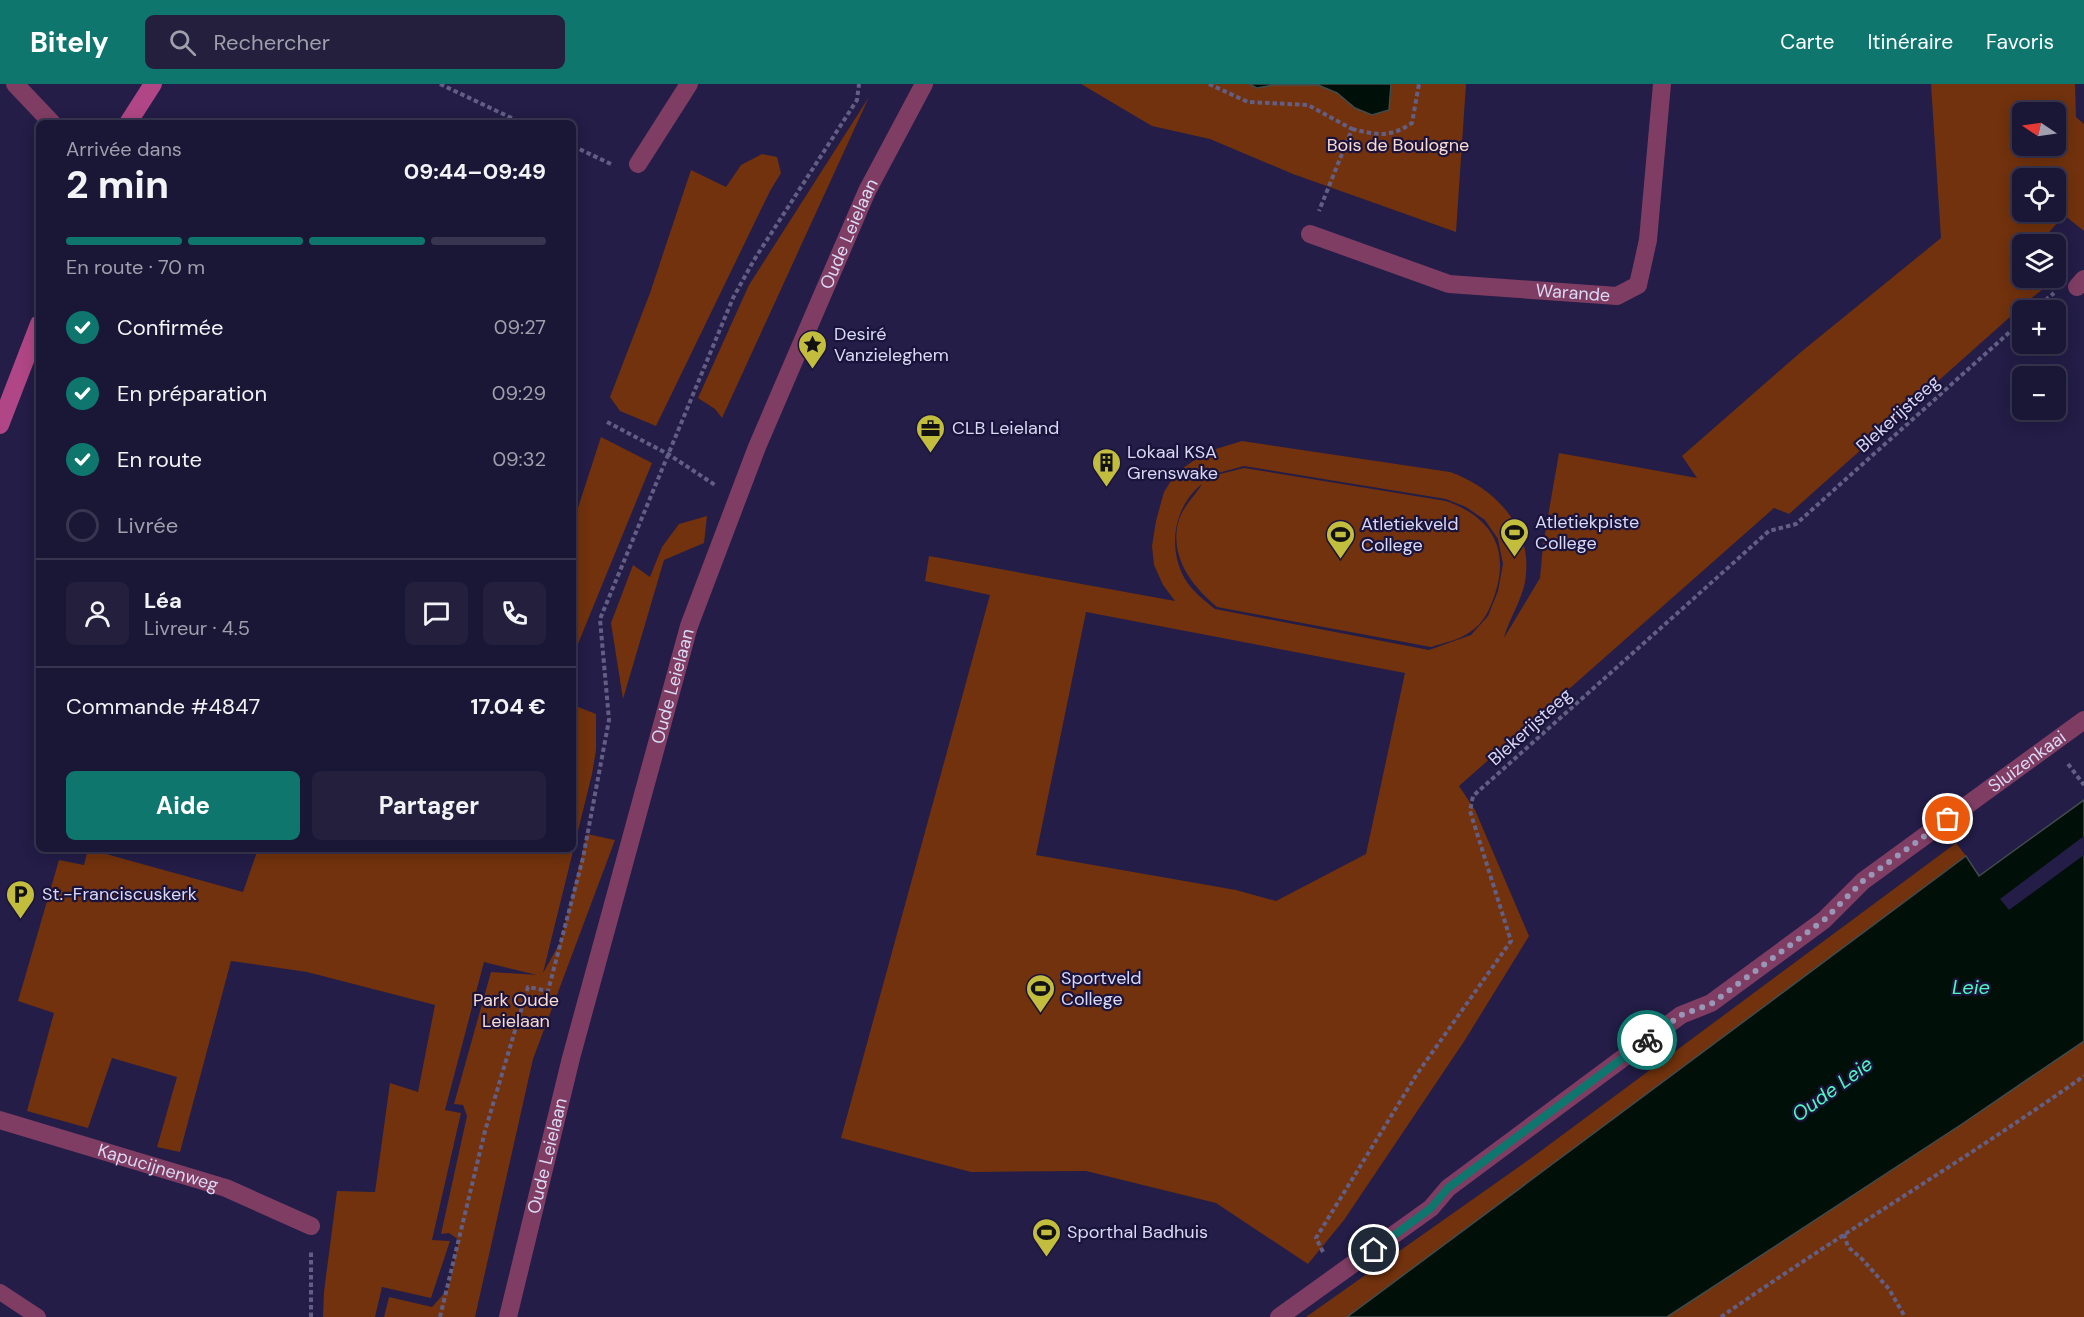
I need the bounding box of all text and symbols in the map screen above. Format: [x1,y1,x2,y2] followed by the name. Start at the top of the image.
[145,15,565,69] search box
[30,24,109,61] text: Bitely
[166,26,199,59] icon: search
[214,28,330,57] text: Rechercher
[1780,28,1834,56] text: Carte
[1867,28,1953,56] text: Itinéraire
[1986,28,2054,56] text: Favoris
[2012,102,2066,156] north arrow
[2012,102,2066,420] map controls
[1327,133,1469,157] park label: Bois de Boulogne
[66,136,182,162] text: Arrivée dans
[404,157,546,186] text: 09:44–09:49
[66,159,169,210] text: 2 min
[2012,168,2066,222] button: locate
[814,174,884,293] street label: Oude Leielaan
[2012,234,2066,288] button: layers
[66,254,205,280] text: En route · 70 m
[1535,278,1611,307] street label: Warande
[2012,300,2066,354] button: +
[66,311,99,344] icon: check
[117,313,224,342] text: Confirmée
[494,314,546,340] text: 09:27
[834,322,949,367] place label: Desiré Vanzieleghem
[797,328,829,370] place icon: Desiré Vanzieleghem
[2012,366,2066,420] button: −
[1851,370,1945,458] street label: Blekerijsteeg
[66,377,99,410] icon: check
[117,379,267,408] text: En préparation
[492,380,546,406] text: 09:29
[915,412,947,454] office icon: CLB Leieland
[952,416,1059,440] place label: CLB Leieland
[1127,440,1218,485] place label: Lokaal KSA Grenswake
[66,443,99,476] icon: check
[117,445,202,474] text: En route
[492,446,546,472] text: 09:32
[1090,446,1122,488] building icon: Lokaal KSA Grenswake
[1535,510,1639,555] place label: Atletiekpiste College
[117,511,178,540] text: Livrée
[1361,512,1458,557] place label: Atletiekveld College
[1498,516,1530,558] sports icon: Atletiekpiste College
[1324,518,1356,560] sports icon: Atletiekveld College
[66,582,129,645] button: person
[405,582,468,645] button: chat
[483,582,546,645] button: phone
[144,586,182,615] text: Léa
[144,615,250,641] text: Livreur · 4.5
[645,626,700,746] street label: Oude Leielaan
[1483,683,1577,771] street label: Blekerijsteeg
[66,692,260,721] text: Commande #4847
[470,692,546,721] text: 17.04 €
[1983,725,2071,798] street label: Sluizenkaai
[66,771,300,840] button: Aide
[312,771,546,840] button: Partager
[1922,793,1973,844] pin
[1931,802,1964,835] icon: bag
[5,878,37,920] parking icon: St.-Franciscuskerk
[42,882,197,906] place label: St.-Franciscuskerk
[1061,966,1142,1011] place label: Sportveld College
[1024,972,1056,1014] sports icon: Sportveld College
[1952,974,1990,1000] water label: Leie
[473,988,559,1033] park label: Park Oude Leielaan
[1617,1010,1677,1070] courier
[1631,1024,1664,1057] icon: bike
[1786,1051,1878,1127] water label: Oude Leie
[522,1095,573,1216] street label: Oude Leielaan
[95,1138,221,1197] street label: Kapucijnenweg
[1030,1216,1062,1258] sports icon: Sporthal Badhuis
[1067,1220,1208,1244] place label: Sporthal Badhuis
[1348,1224,1399,1275] pin
[1357,1233,1390,1266] icon: home

